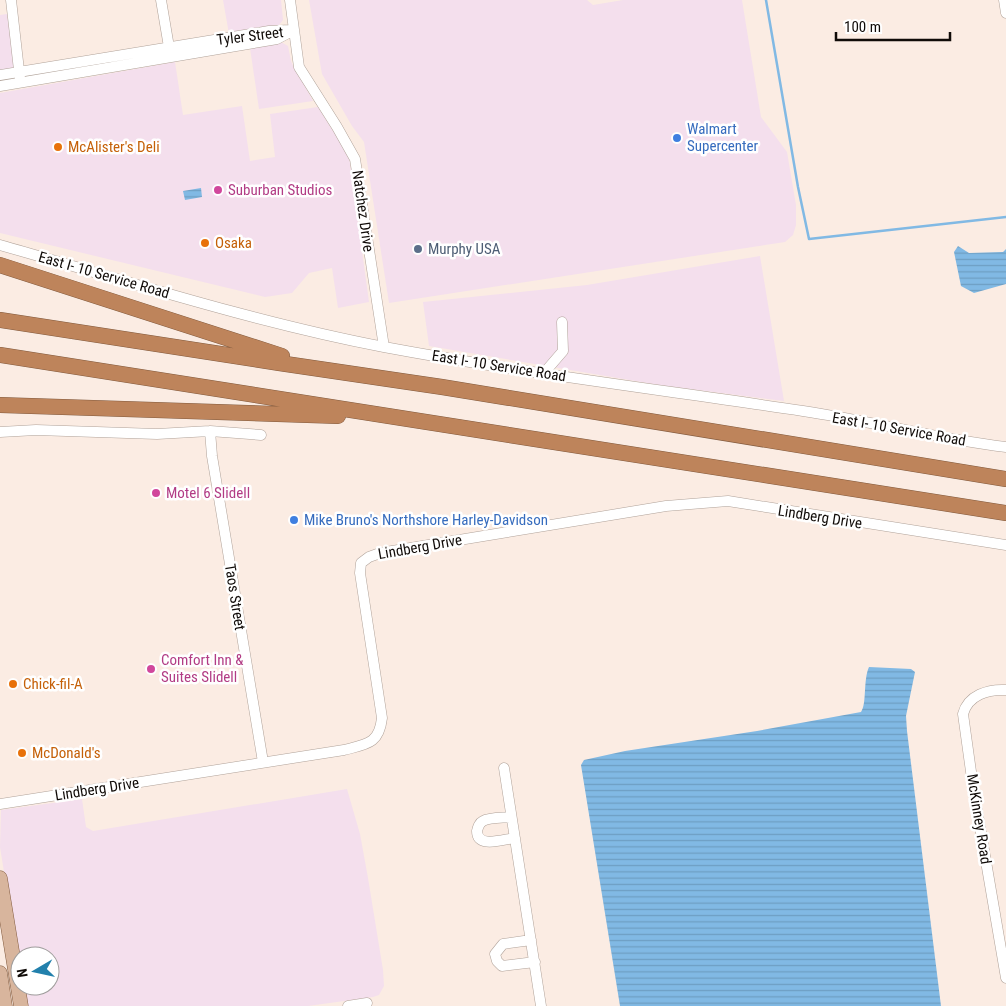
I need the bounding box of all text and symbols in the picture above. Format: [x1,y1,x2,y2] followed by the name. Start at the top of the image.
[836,10,950,42] scale bar
[844,18,881,36] text: 100 m
[216,23,284,49] street label: Tyler Street
[687,120,759,155] place label: Walmart Supercenter
[671,132,683,144] marker: Walmart Supercenter
[68,138,160,156] place label: McAlister's Deli
[52,141,64,153] marker: McAlister's Deli
[348,169,378,253] street label: Natchez Drive
[228,181,332,199] place label: Suburban Studios
[212,184,224,196] marker: Suburban Studios
[215,234,252,252] place label: Osaka
[199,237,211,249] marker: Osaka
[428,240,501,258] place label: Murphy USA
[412,243,424,255] marker: Murphy USA
[36,248,172,302] street label: East I- 10 Service Road
[431,347,567,385] street label: East I- 10 Service Road
[831,408,967,450] street label: East I- 10 Service Road
[166,484,250,502] place label: Motel 6 Slidell
[150,487,162,499] marker: Motel 6 Slidell
[777,501,863,533] street label: Lindberg Drive
[304,511,548,529] place label: Mike Bruno's Northshore Harley-Davidson
[288,514,300,526] marker: Mike Bruno's Northshore Harley-Davidson
[377,531,463,563] street label: Lindberg Drive
[221,562,249,632] street label: Taos Street
[161,651,244,686] place label: Comfort Inn & Suites Slidell
[145,663,157,675] marker: Comfort Inn & Suites Slidell
[23,675,83,693] place label: Chick-fil-A
[7,678,19,690] marker: Chick-fil-A
[32,744,101,762] place label: McDonald's
[16,747,28,759] marker: McDonald's
[54,773,140,805] street label: Lindberg Drive
[963,773,995,865] street label: McKinney Road
[10,946,60,996] north arrow
[14,968,31,979] text: N

